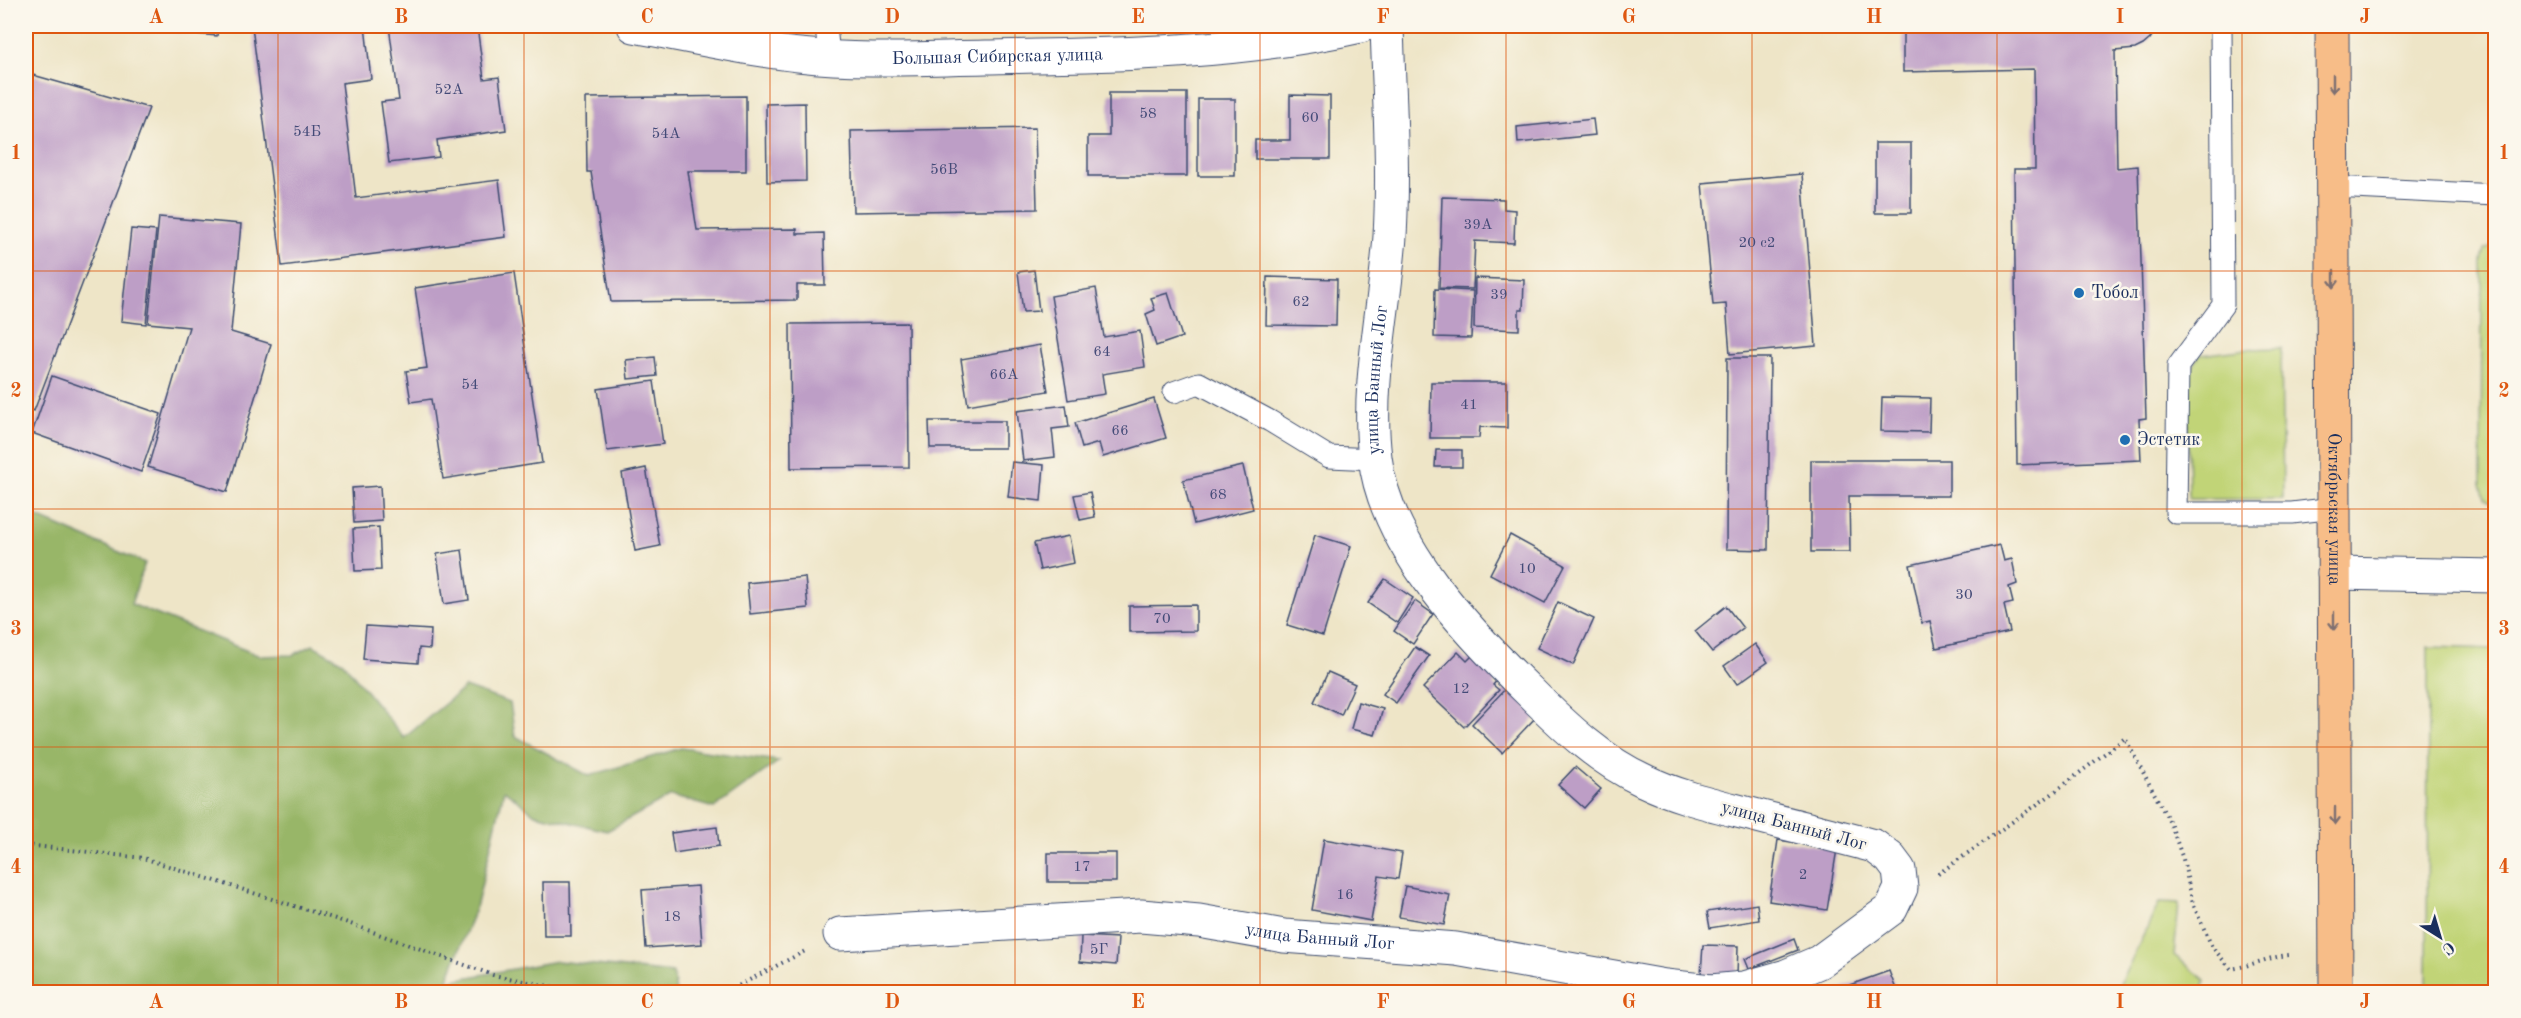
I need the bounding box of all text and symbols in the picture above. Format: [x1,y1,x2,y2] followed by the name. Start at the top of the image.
[148,8,164,28] text: A
[394,8,408,28] text: B
[640,8,654,28] text: C
[884,8,900,28] text: D
[1131,8,1145,28] text: E
[1376,8,1390,28] text: F
[1622,8,1636,28] text: G
[1866,8,1882,28] text: H
[2116,8,2124,28] text: I
[2360,8,2371,28] text: J
[892,46,1103,68] street label: Большая Сибирская улица
[2327,73,2339,93] one-way arrow
[435,83,464,98] house number: 52А
[1139,107,1157,122] house number: 58
[1301,111,1319,126] house number: 60
[293,125,321,140] house number: 54Б
[652,127,681,142] house number: 54А
[10,144,22,164] text: 1
[2498,144,2510,164] text: 1
[930,163,958,178] house number: 56В
[1464,218,1493,233] house number: 39А
[1739,236,1775,251] house number: 20 с2
[2328,268,2340,288] one-way arrow
[2091,284,2138,302] place label: Тобол
[2072,286,2086,300] marker: Тобол
[1490,288,1508,303] house number: 39
[1292,295,1310,310] house number: 62
[1364,304,1391,456] street label: улица Банный Лог
[1093,345,1111,360] house number: 64
[990,368,1019,383] house number: 66А
[461,378,479,393] house number: 54
[10,382,22,402] text: 2
[2498,382,2510,402] text: 2
[1460,398,1478,413] house number: 41
[1111,424,1129,439] house number: 66
[2137,431,2200,449] place label: Эстетик
[2118,433,2132,447] marker: Эстетик
[2325,433,2343,585] street label: Октябрьская улица
[1209,488,1227,503] house number: 68
[1518,562,1536,577] house number: 10
[1955,588,1973,603] house number: 30
[2328,610,2340,630] one-way arrow
[1153,612,1171,627] house number: 70
[10,620,22,640] text: 3
[2498,620,2510,640] text: 3
[1452,682,1470,697] house number: 12
[1719,798,1869,854] street label: улица Банный Лог
[2329,805,2341,825] one-way arrow
[10,858,22,878] text: 4
[2498,858,2510,878] text: 4
[1073,860,1091,875] house number: 17
[1799,868,1807,883] house number: 2
[1336,888,1354,903] house number: 16
[2410,907,2470,967] north arrow
[663,910,681,925] house number: 18
[1244,920,1395,953] street label: улица Банный Лог
[2439,938,2457,957] text: С
[1090,943,1108,958] house number: 5Г
[148,993,164,1013] text: A
[394,993,408,1013] text: B
[640,993,654,1013] text: C
[884,993,900,1013] text: D
[1131,993,1145,1013] text: E
[1376,993,1390,1013] text: F
[1622,993,1636,1013] text: G
[1866,993,1882,1013] text: H
[2116,993,2124,1013] text: I
[2360,993,2371,1013] text: J

